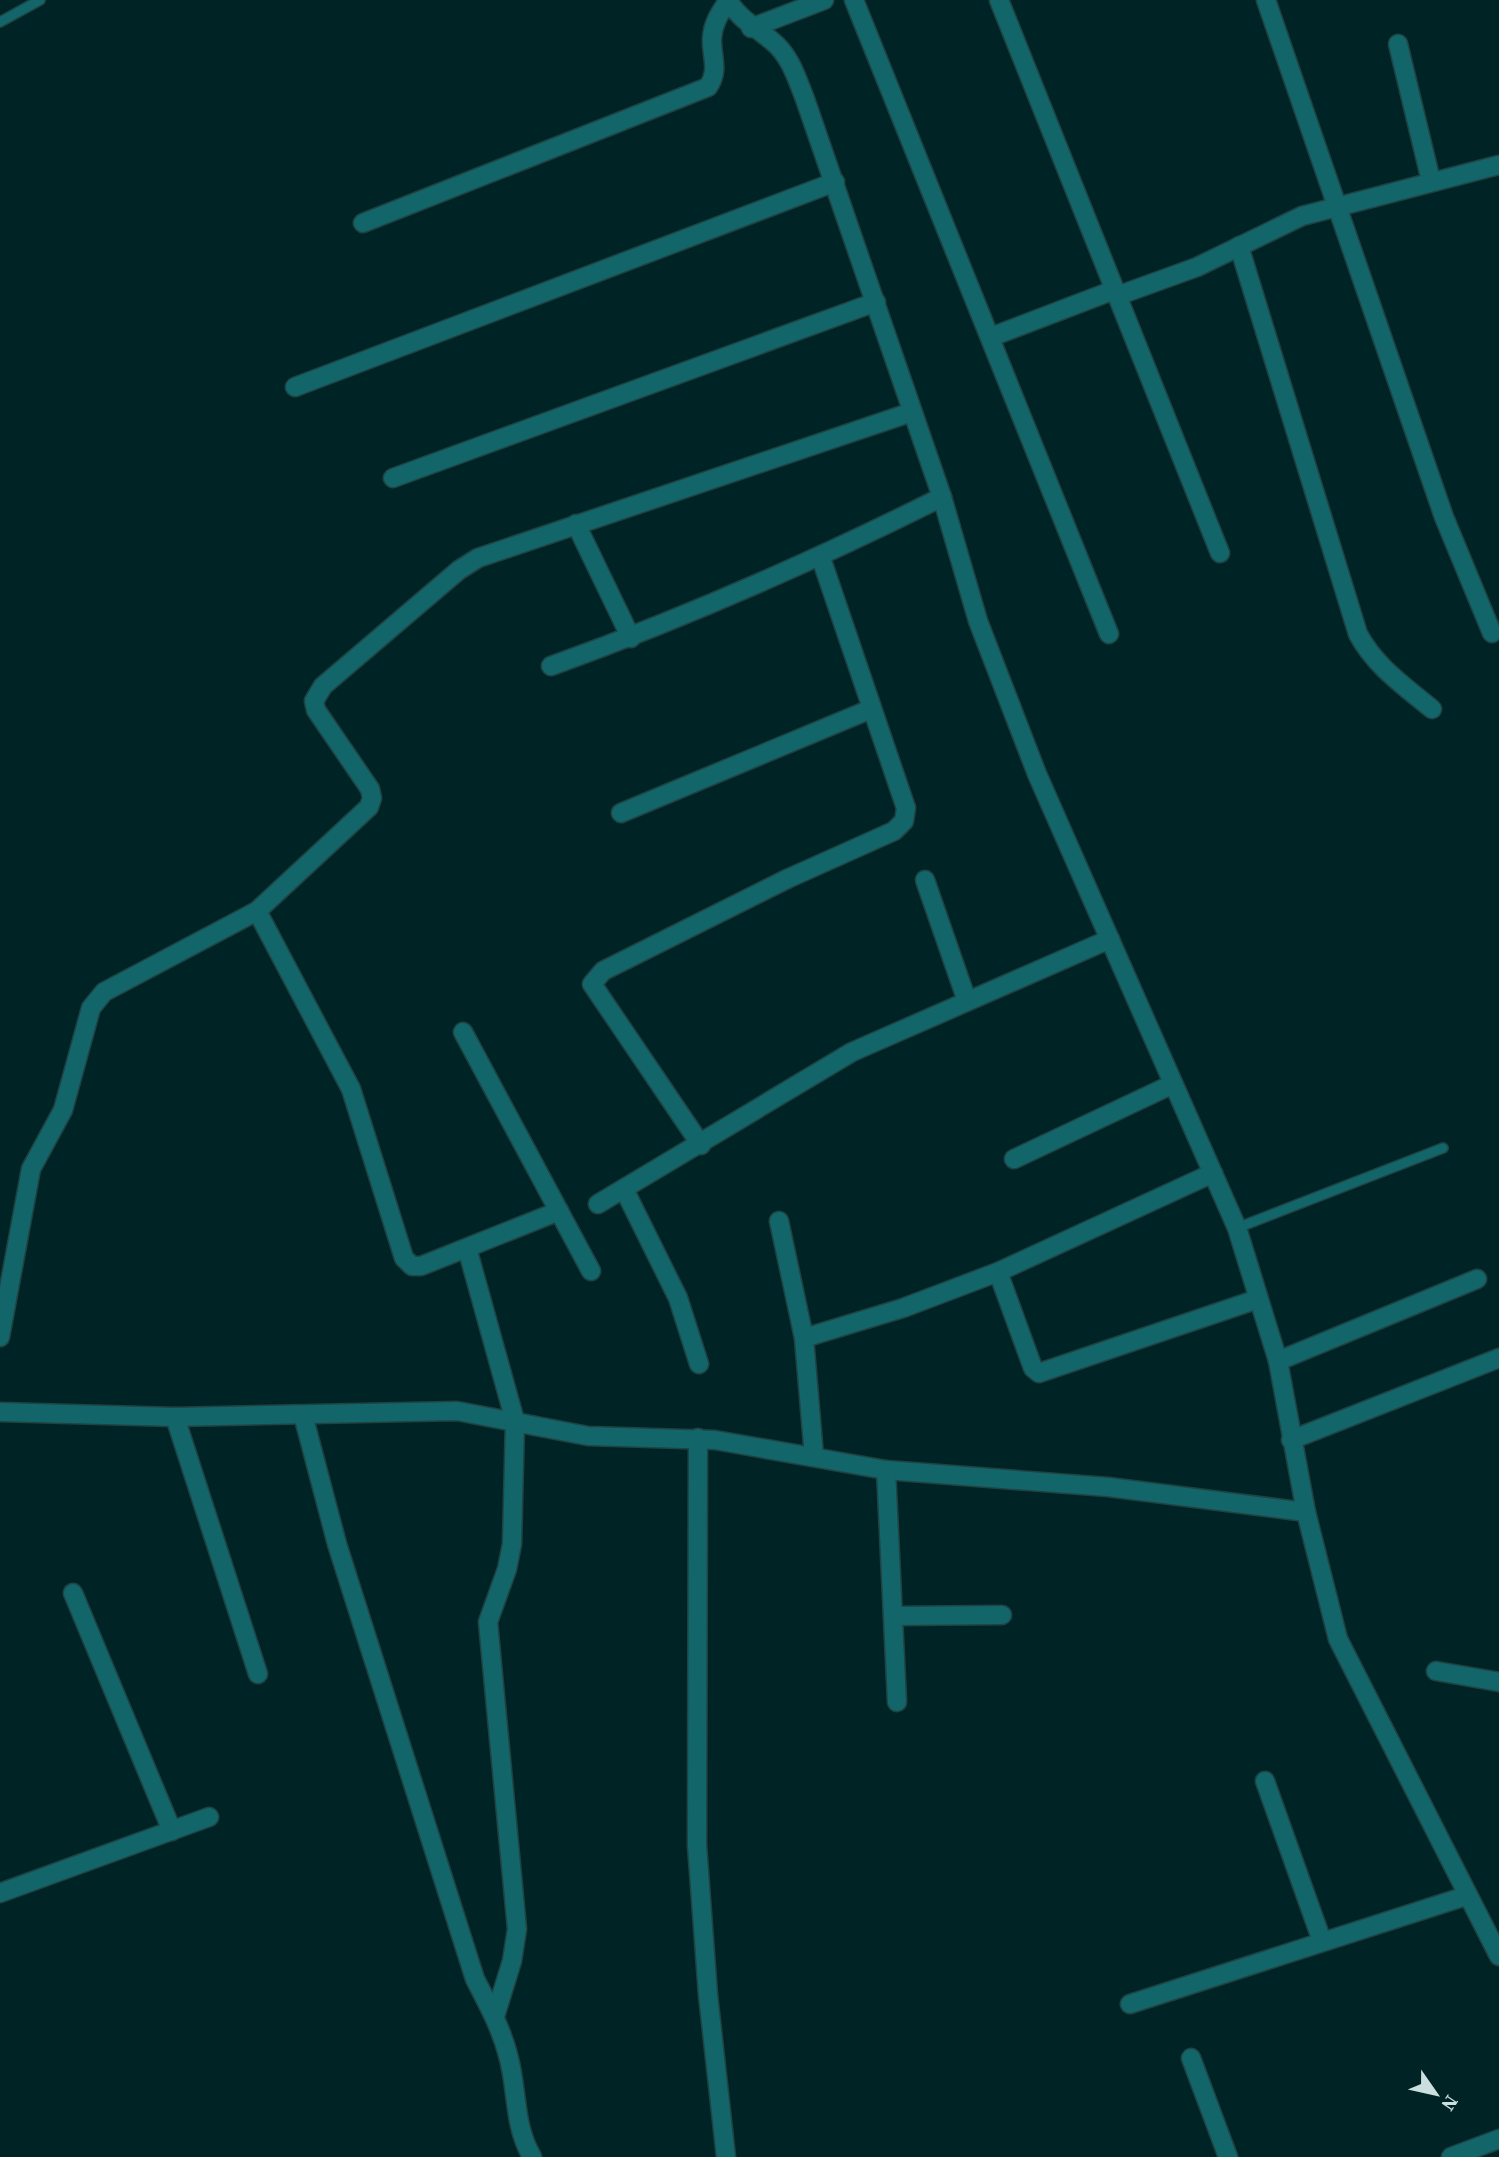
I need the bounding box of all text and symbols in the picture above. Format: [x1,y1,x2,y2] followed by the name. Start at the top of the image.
[1401,2059,1471,2129] north arrow
[1435,2090,1465,2117] text: N

